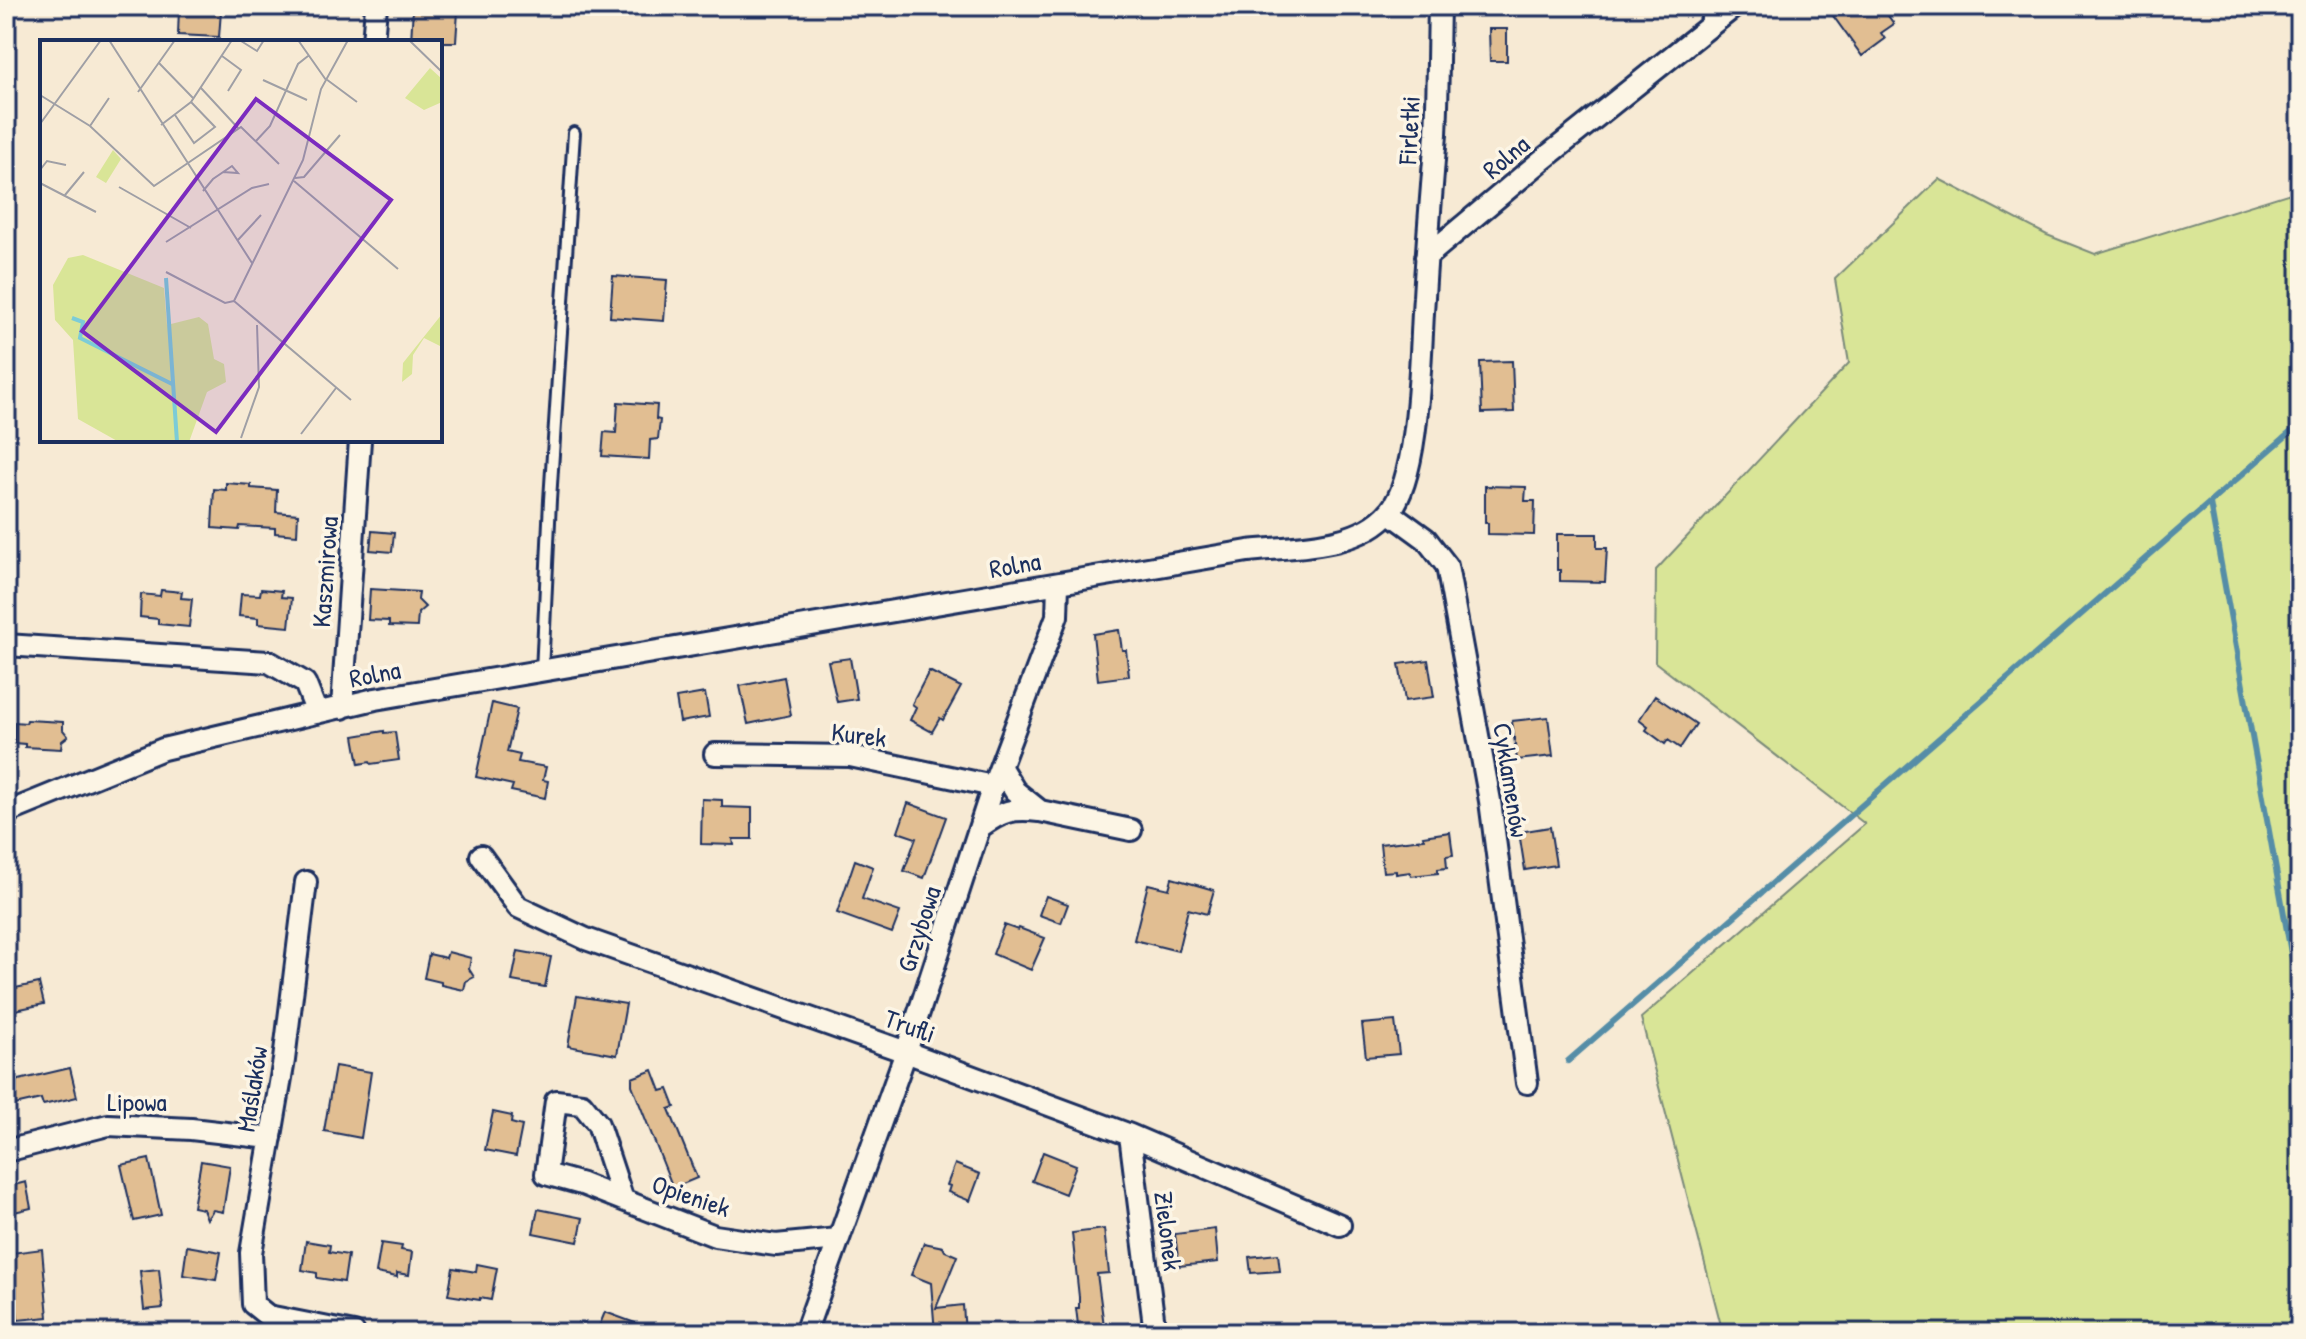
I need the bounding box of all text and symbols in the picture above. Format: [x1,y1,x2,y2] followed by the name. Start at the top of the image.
[40,40,442,442] inset map
[1389,95,1428,166] street label: Firletki
[1475,127,1537,186] street label: Rolna
[303,515,346,629] street label: Kaszmirowa
[987,543,1043,586] street label: Rolna
[346,651,403,696] street label: Rolna
[830,714,889,755] street label: Kurek
[1485,720,1538,840] street label: Cyklamenów
[888,882,949,976] street label: Grzybowa
[880,1000,940,1051] street label: Trufli
[227,1044,276,1134] street label: Maślaków
[107,1084,167,1119] street label: Lipowa
[647,1166,735,1225] street label: Opieniek
[1146,1189,1191,1273] street label: Zielonek

